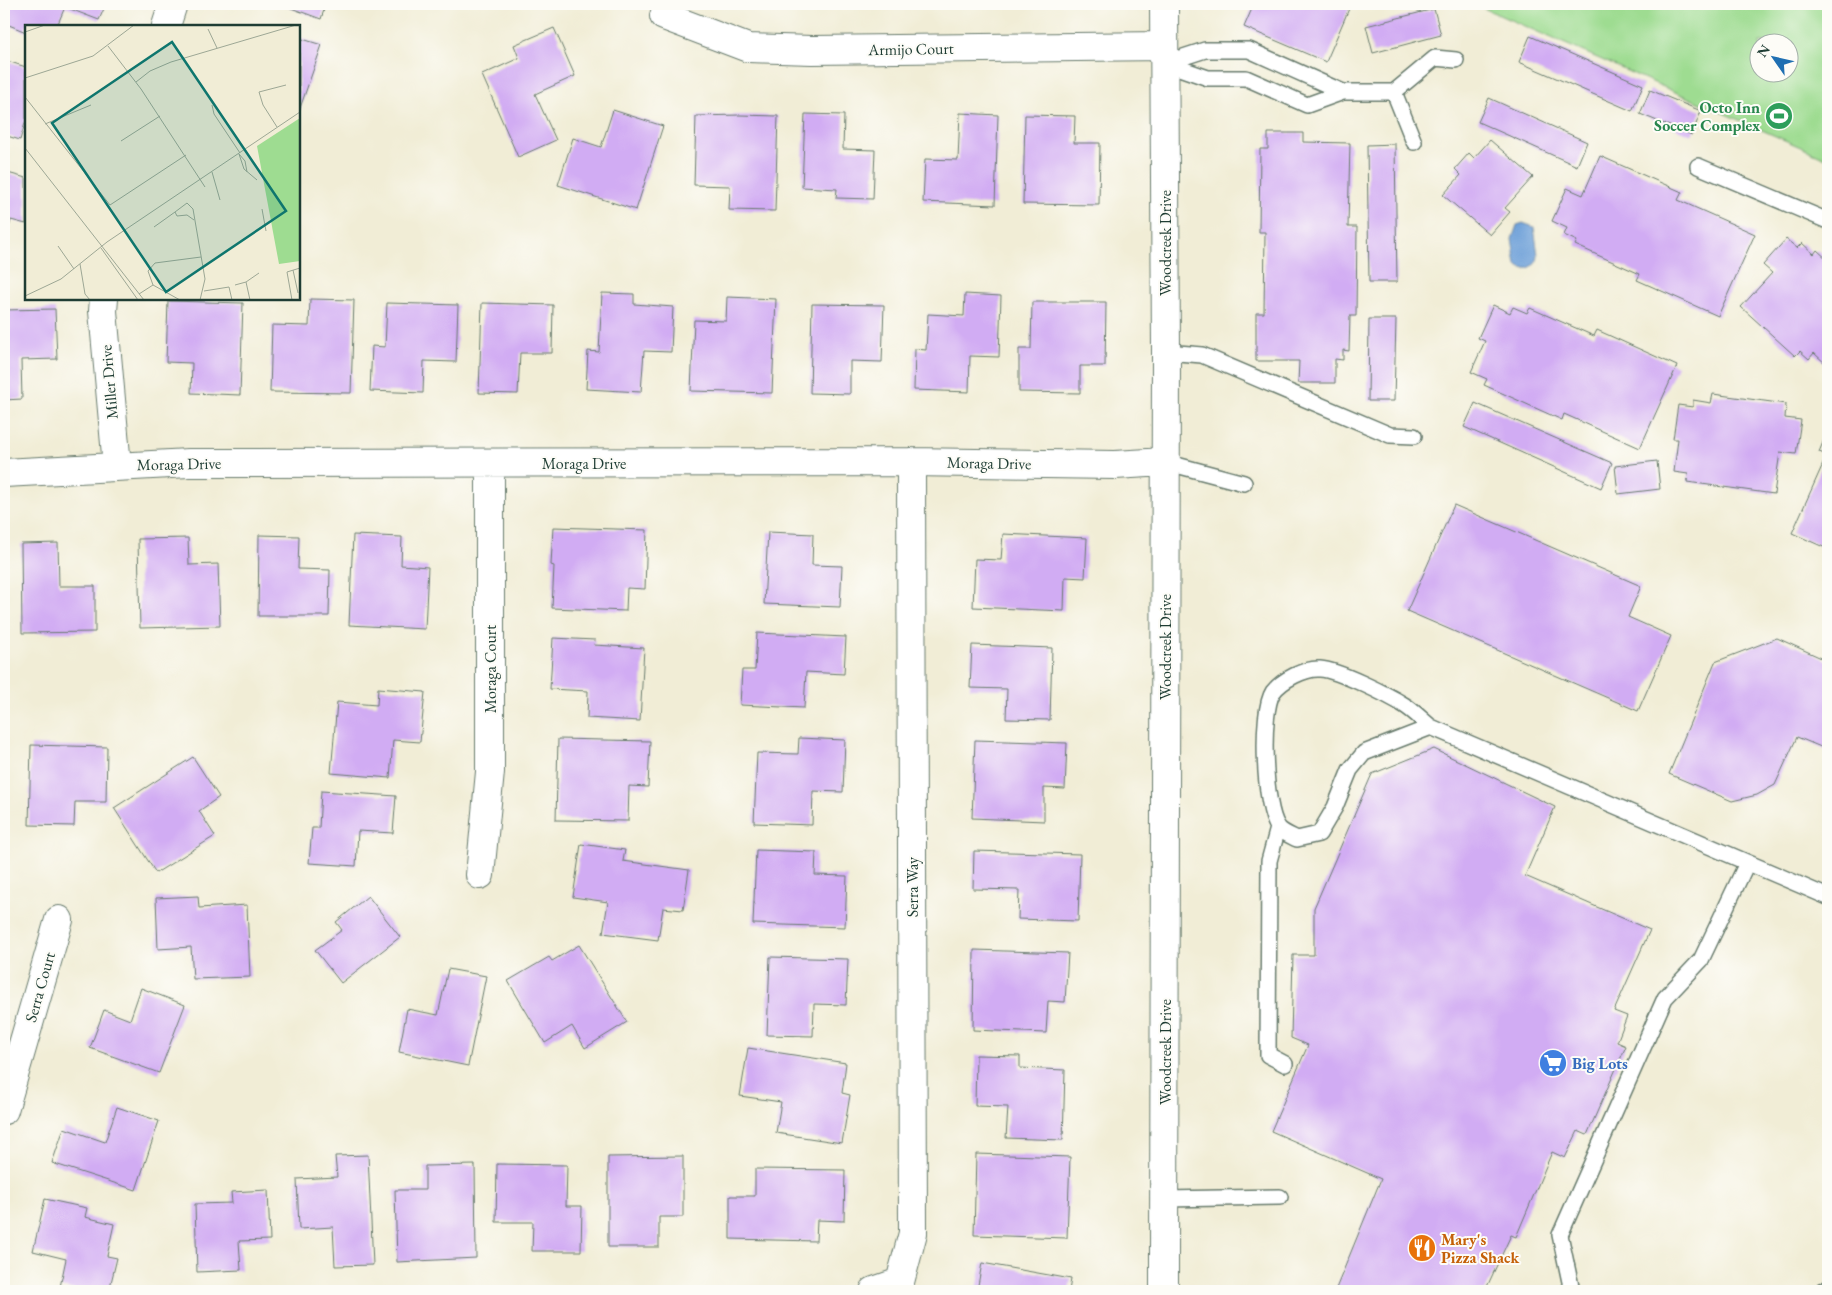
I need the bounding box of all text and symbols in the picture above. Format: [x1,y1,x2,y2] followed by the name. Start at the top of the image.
[25,25,300,300] inset map
[1750,32,1800,82] north arrow
[867,38,954,60] street label: Armijo Court
[1753,40,1774,60] text: N
[1654,97,1760,136] place label: Octo Inn Soccer Complex
[1764,101,1794,131] sports icon: Octo Inn Soccer Complex
[1155,190,1176,296] street label: Woodcreek Drive
[95,344,123,420] street label: Miller Drive
[947,452,1031,474] street label: Moraga Drive
[137,453,221,475] street label: Moraga Drive
[542,453,626,474] street label: Moraga Drive
[1155,594,1176,700] street label: Woodcreek Drive
[480,625,501,713] street label: Moraga Court
[902,856,923,917] street label: Serra Way
[20,949,60,1025] street label: Serra Court
[1155,999,1176,1105] street label: Woodcreek Drive
[1538,1048,1568,1078] supermarket icon: Big Lots
[1572,1053,1628,1074] place label: Big Lots
[1441,1229,1520,1268] place label: Mary's Pizza Shack
[1407,1233,1437,1263] restaurant icon: Mary's Pizza Shack

